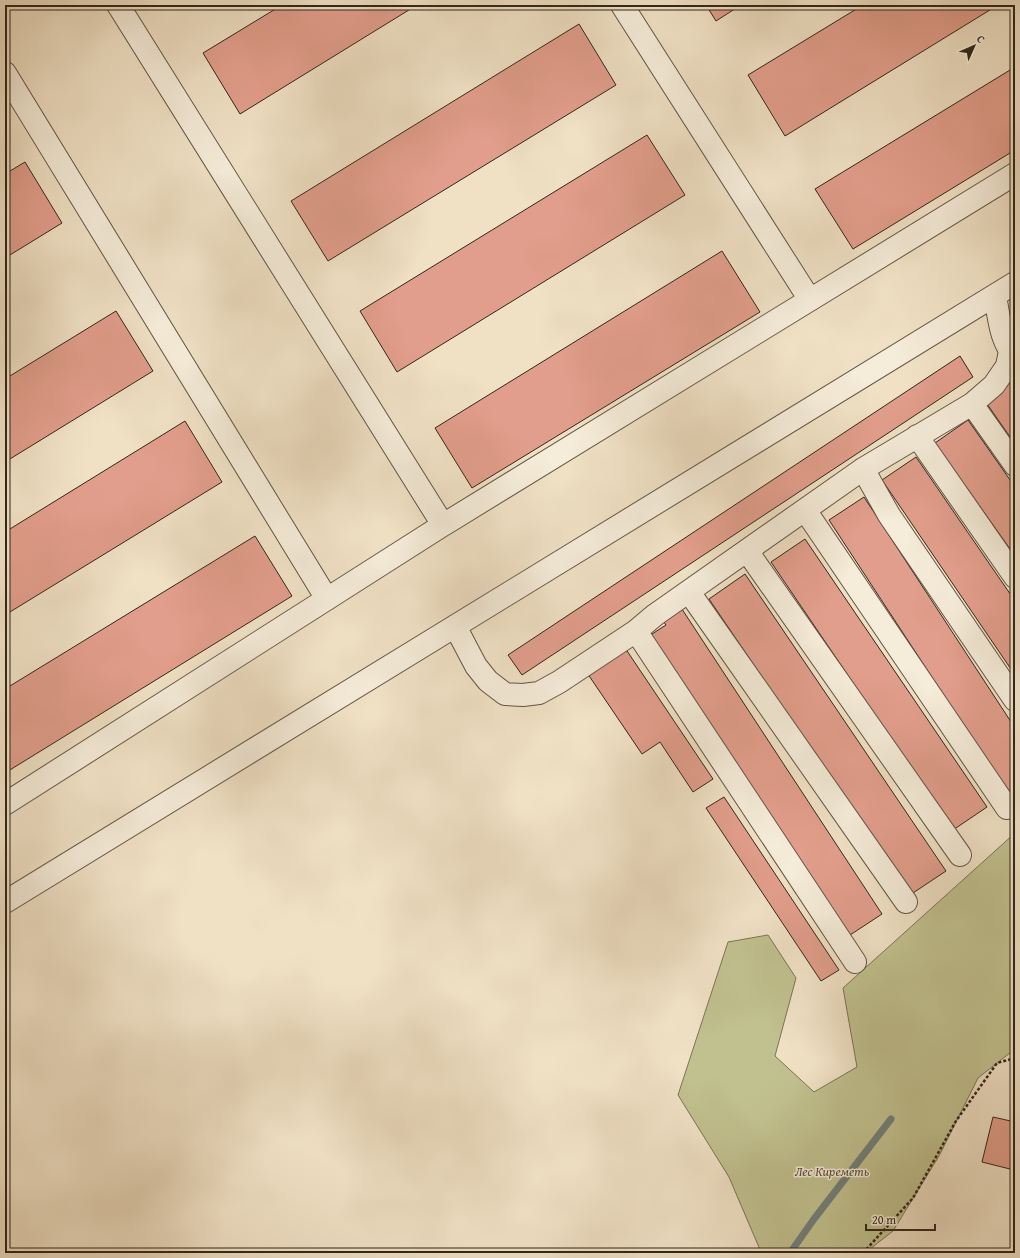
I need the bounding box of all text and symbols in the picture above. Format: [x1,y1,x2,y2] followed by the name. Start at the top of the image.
[954,26,994,66] north arrow
[973,31,989,47] text: С
[795,1162,869,1181] park label: Лес Киреметь
[866,1206,935,1232] scale bar
[872,1211,896,1228] text: 20 m

